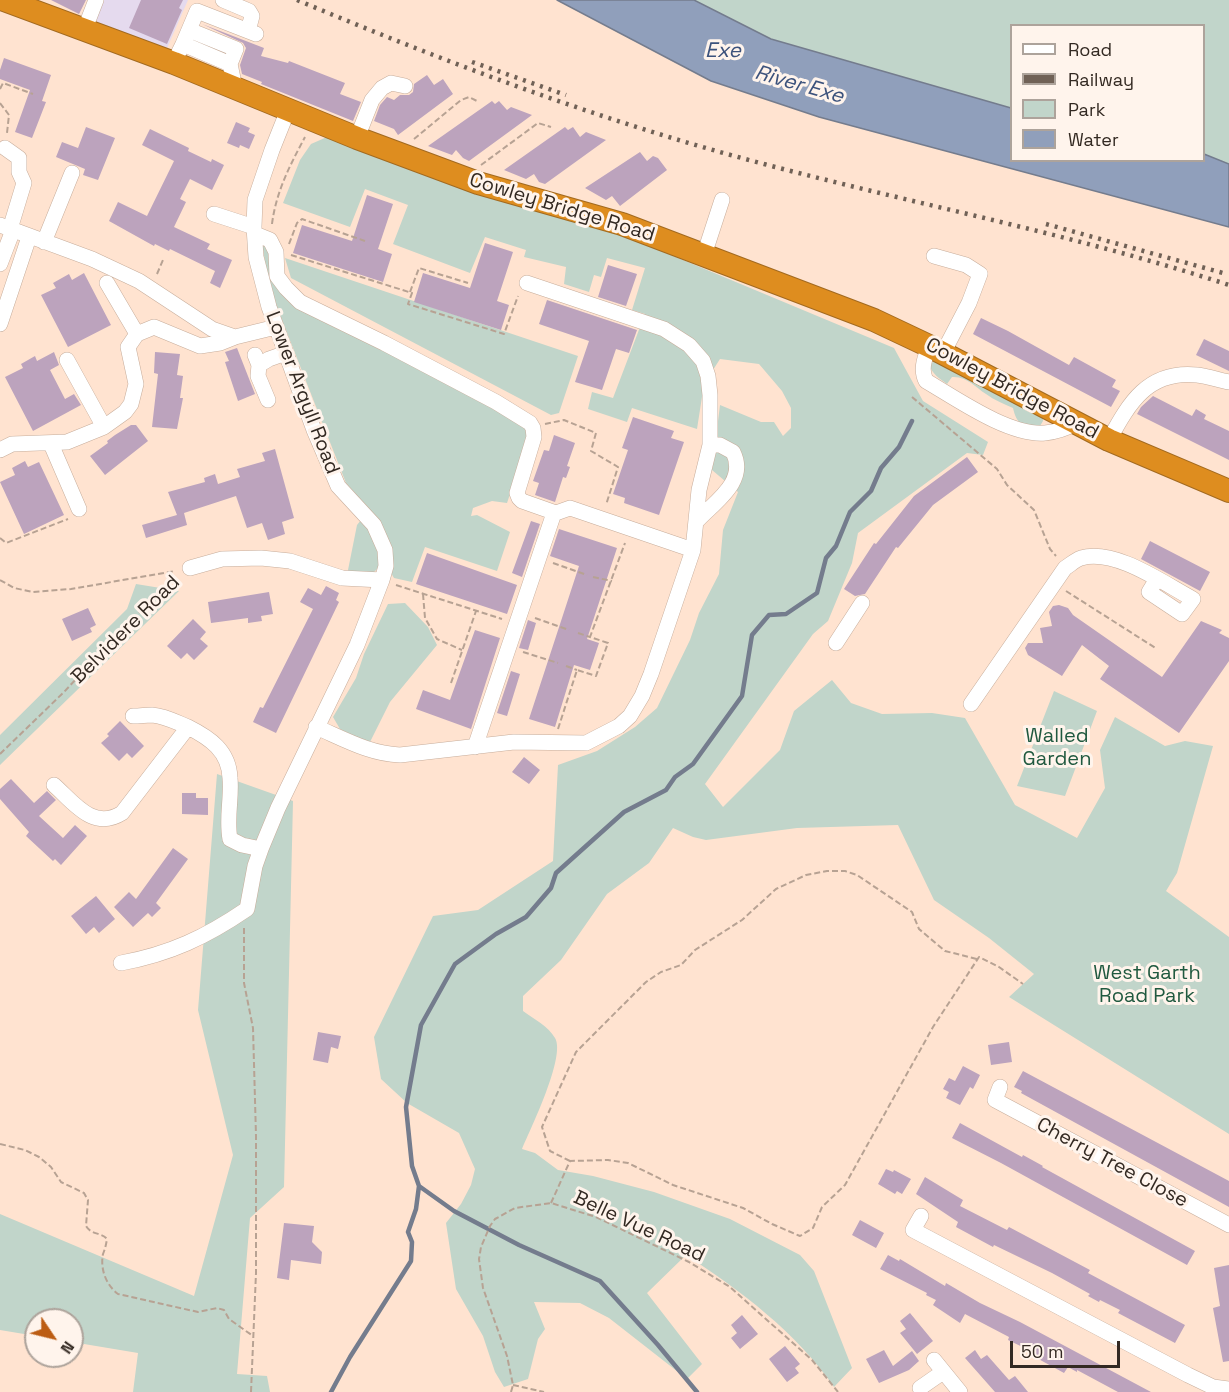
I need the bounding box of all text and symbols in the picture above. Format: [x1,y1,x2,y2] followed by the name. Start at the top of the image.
[1010,24,1205,162] legend
[705,38,741,64] water label: Exe
[1068,38,1112,61] text: Road
[752,60,846,110] water label: River Exe
[1068,68,1134,91] text: Railway
[1068,98,1105,121] text: Park
[1068,128,1119,151] text: Water
[466,168,658,248] street label: Cowley Bridge Road
[260,308,344,478] street label: Lower Argyll Road
[921,333,1103,445] street label: Cowley Bridge Road
[67,571,185,689] street label: Belvidere Road
[1023,725,1091,772] park label: Walled Garden
[1093,962,1201,1009] park label: West Garth Road Park
[1032,1113,1192,1213] street label: Cherry Tree Close
[569,1186,709,1268] street label: Belle Vue Road
[24,1308,84,1368] north arrow
[1013,1329,1122,1367] scale bar
[56,1337,79,1358] text: N
[1021,1340,1063,1363] text: 50 m

